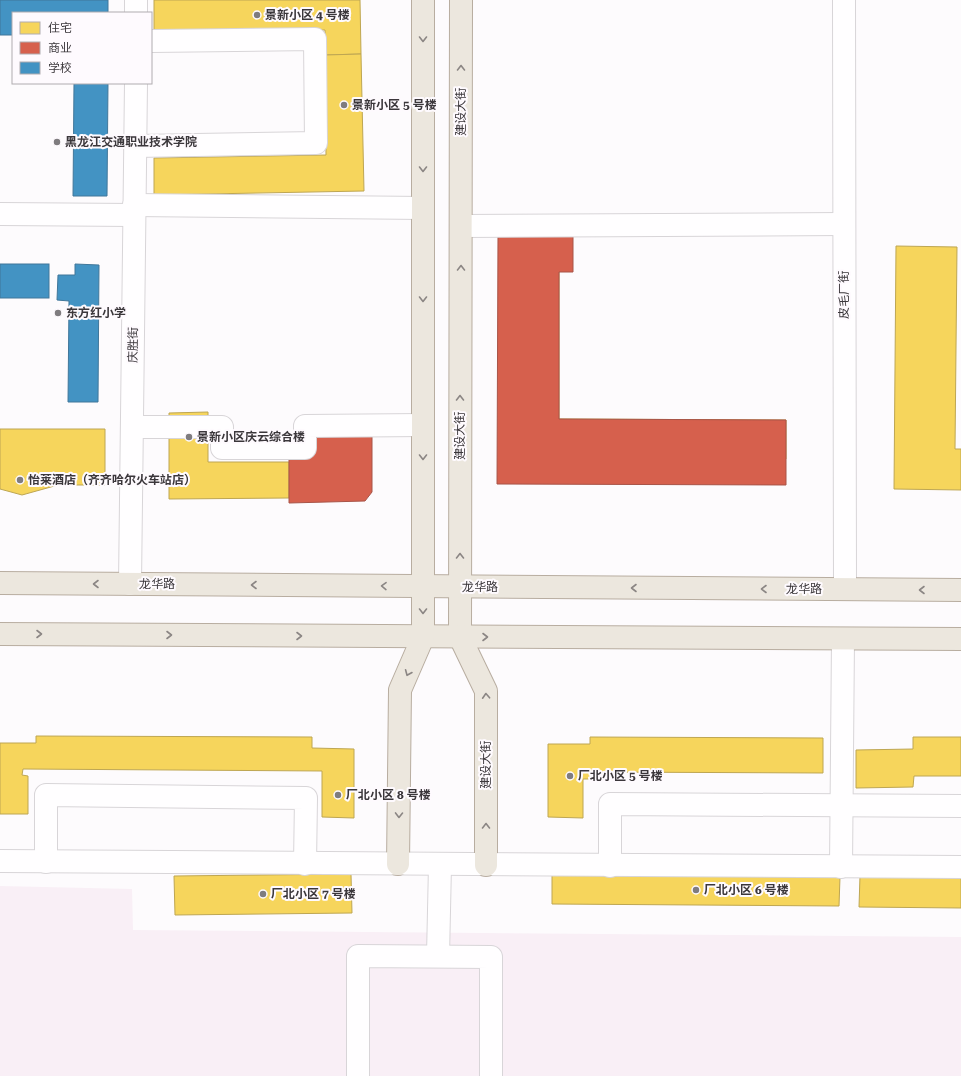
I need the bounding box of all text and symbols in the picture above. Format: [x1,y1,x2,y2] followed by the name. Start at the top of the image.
[265,8,350,22] place label: 景新小区 4 号楼
[252,10,262,20] marker: 景新小区 4 号楼
[12,12,152,84] legend
[48,21,72,35] text: 住宅
[419,36,427,42] one-way arrow
[48,41,72,55] text: 商业
[48,61,72,75] text: 学校
[457,65,465,71] one-way arrow
[454,88,468,136] street label: 建设大街
[352,98,437,112] place label: 景新小区 5 号楼
[339,100,349,110] marker: 景新小区 5 号楼
[65,135,197,149] place label: 黑龙江交通职业技术学院
[52,137,62,147] marker: 黑龙江交通职业技术学院
[419,166,427,172] one-way arrow
[456,265,465,271] one-way arrow
[837,271,851,319] street label: 皮毛厂街
[419,296,427,302] one-way arrow
[66,306,126,320] place label: 东方红小学
[53,308,63,318] marker: 东方红小学
[126,327,140,363] street label: 庆胜街
[456,395,464,401] one-way arrow
[453,412,467,460] street label: 建设大街
[197,430,305,444] place label: 景新小区庆云综合楼
[184,432,194,442] marker: 景新小区庆云综合楼
[419,454,427,460] one-way arrow
[28,473,196,487] place label: 怡莱酒店（齐齐哈尔火车站店）
[15,475,25,485] marker: 怡莱酒店（齐齐哈尔火车站店）
[456,553,464,559] one-way arrow
[139,577,175,591] street label: 龙华路
[93,580,99,588] one-way arrow
[462,580,498,594] street label: 龙华路
[251,581,257,589] one-way arrow
[381,582,387,590] one-way arrow
[786,582,822,596] street label: 龙华路
[631,584,637,592] one-way arrow
[761,585,767,593] one-way arrow
[919,586,925,594] one-way arrow
[419,608,427,614] one-way arrow
[36,630,42,638] one-way arrow
[166,631,172,639] one-way arrow
[296,632,302,640] one-way arrow
[482,633,488,641] one-way arrow
[405,668,413,676] one-way arrow
[481,693,490,699] one-way arrow
[479,741,493,789] street label: 建设大街
[578,769,663,783] place label: 厂北小区 5 号楼
[565,771,575,781] marker: 厂北小区 5 号楼
[346,788,431,802] place label: 厂北小区 8 号楼
[333,790,343,800] marker: 厂北小区 8 号楼
[395,812,403,818] one-way arrow
[482,823,490,829] one-way arrow
[704,883,789,897] place label: 厂北小区 6 号楼
[691,885,701,895] marker: 厂北小区 6 号楼
[271,887,356,901] place label: 厂北小区 7 号楼
[258,889,268,899] marker: 厂北小区 7 号楼

